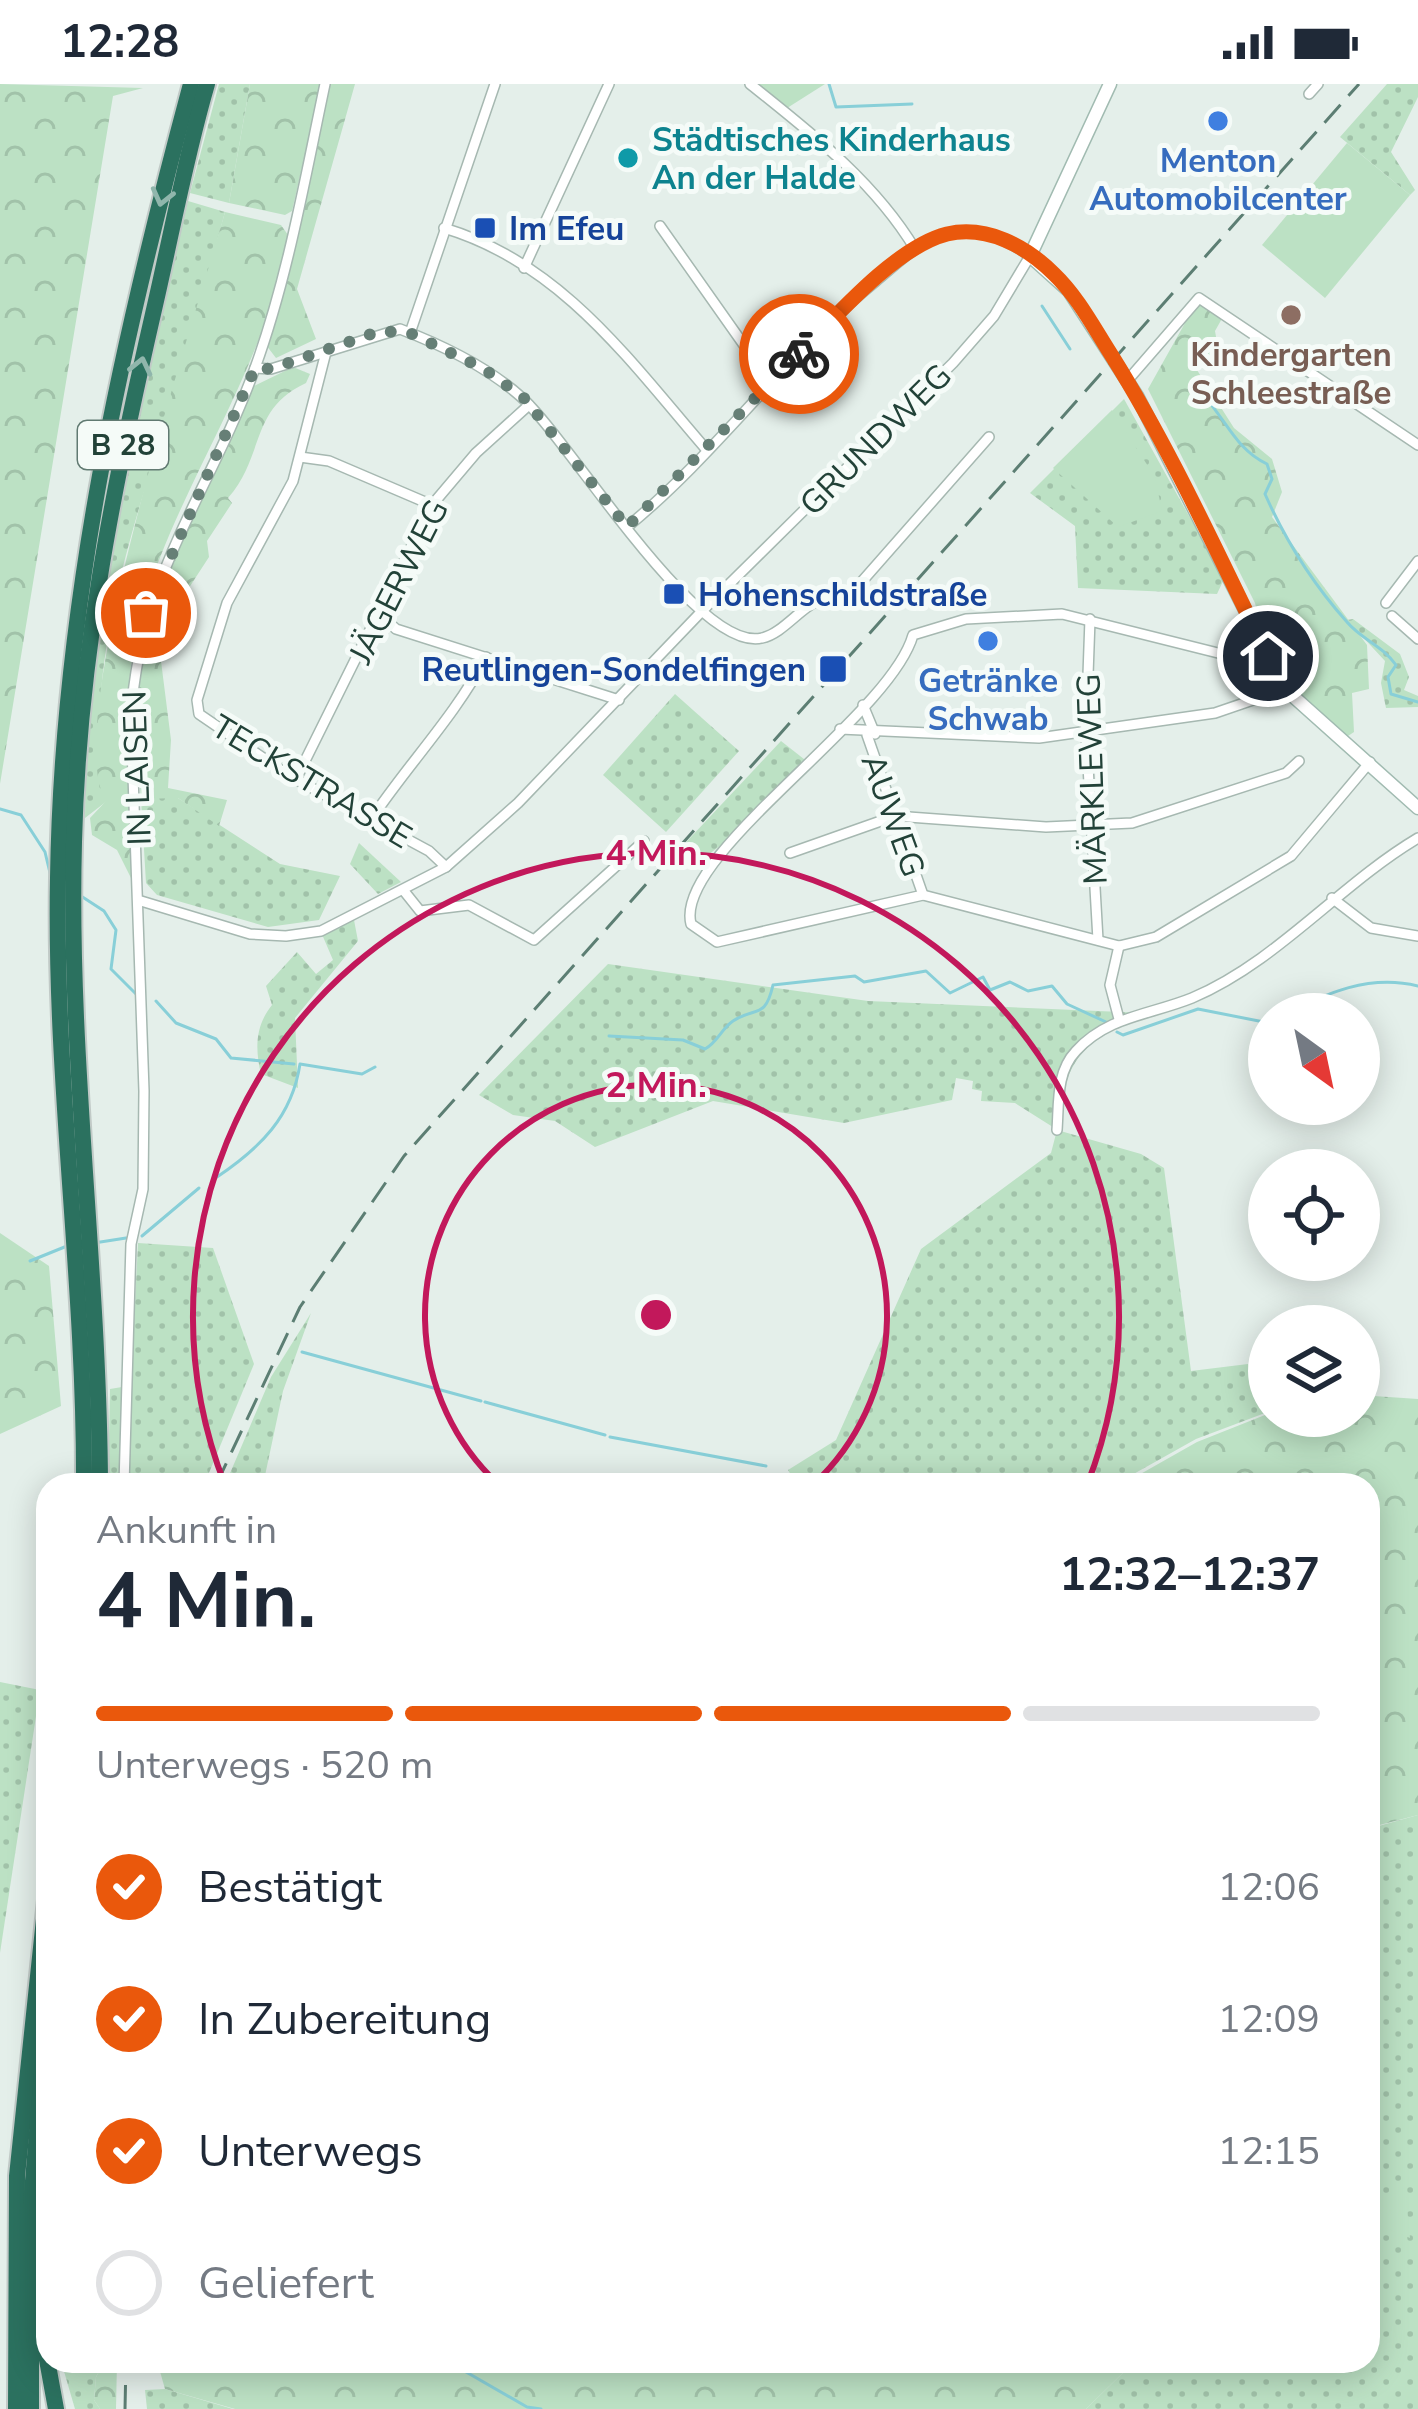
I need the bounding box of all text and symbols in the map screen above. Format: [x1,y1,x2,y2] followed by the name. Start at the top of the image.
[60,12,179,73] text: 12:28
[1205,108,1231,134] marker: Menton Automobilcenter
[652,118,1011,201] place label: Städtisches Kinderhaus An der Halde
[1089,139,1347,222] place label: Menton Automobilcenter
[615,145,641,171] marker: Städtisches Kinderhaus An der Halde
[151,186,176,207] one-way arrow
[509,207,624,252] place label: Im Efeu
[472,215,498,241] marker: Im Efeu
[739,294,859,414] courier
[1278,302,1304,328] marker: Kindergarten Schleestraße
[766,321,832,387] icon: bike
[1190,333,1392,416] place label: Kindergarten Schleestraße
[790,354,962,526] street label: GRUNDWEG
[128,356,153,376] one-way arrow
[78,421,168,469] road number: B 28
[338,492,460,672] street label: JÄGERWEG
[95,562,197,664] pin
[698,573,987,618] place label: Hohenschildstraße
[113,580,179,646] icon: bag
[661,581,687,607] marker: Hohenschildstraße
[1217,605,1319,707] pin
[1235,623,1301,689] icon: home
[975,628,1001,654] marker: Getränke Schwab
[421,648,806,693] place label: Reutlingen-Sondelfingen
[817,653,849,685] marker: Reutlingen-Sondelfingen
[918,659,1058,742] place label: Getränke Schwab
[1066,673,1119,885] street label: MÄRKLEWEG
[112,690,163,846] street label: IN LAISEN
[203,705,420,860] street label: TECKSTRASSE
[850,748,936,883] street label: AUWEG
[605,829,707,878] text: 4 Min.
[1248,993,1380,1125] north arrow
[1248,993,1380,1437] map controls
[605,1061,707,1110] text: 2 Min.
[1248,1149,1380,1281] button: locate
[635,1294,677,1336] centre of rings
[1248,1305,1380,1437] button: layers
[96,1504,277,1557] text: Ankunft in
[1059,1545,1320,1606] text: 12:32–12:37
[96,1548,316,1655] text: 4 Min.
[96,1739,433,1792] text: Unterwegs · 520 m
[96,1854,162,1920] icon: check
[198,1857,382,1918] text: Bestätigt
[1218,1861,1320,1914] text: 12:06
[96,1986,162,2052] icon: check
[198,1989,491,2050] text: In Zubereitung
[1218,1993,1320,2046] text: 12:09
[96,2118,162,2184] icon: check
[198,2121,423,2182] text: Unterwegs
[1218,2125,1320,2178] text: 12:15
[198,2253,374,2314] text: Geliefert

